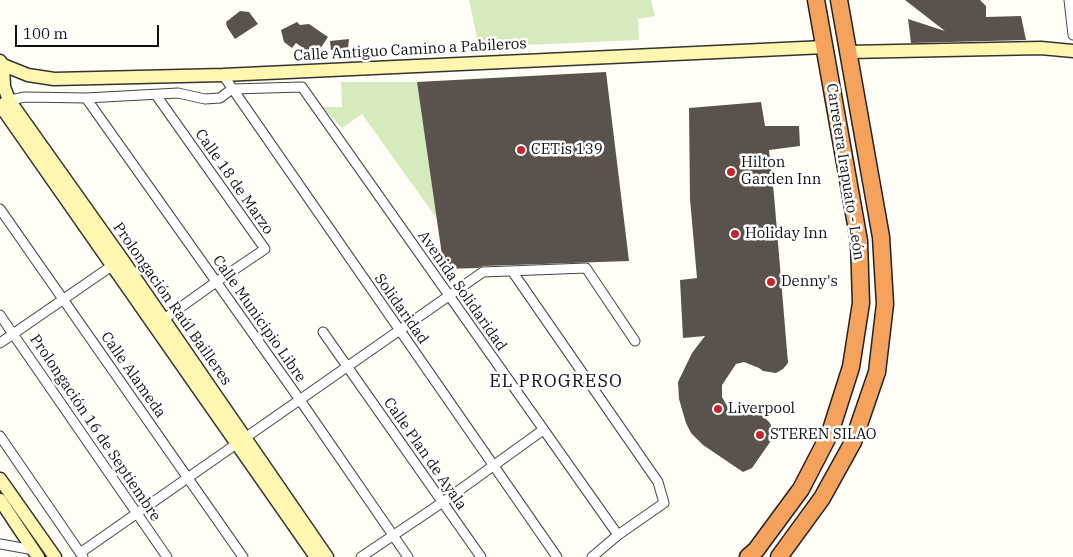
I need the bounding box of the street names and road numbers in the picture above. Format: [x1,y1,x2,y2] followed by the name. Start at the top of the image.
[293,35,527,65] street label: Calle Antiguo Camino a Pabileros
[822,82,868,262] street label: Carretera Irapuato - León
[191,126,277,238] street label: Calle 18 de Marzo
[109,219,235,389] street label: Prolongación Raúl Bailleres
[414,227,510,355] street label: Avenida Solidaridad
[208,252,310,386] street label: Calle Municipio Libre
[370,270,432,348] street label: Solidaridad
[97,329,169,421] street label: Calle Alameda
[26,331,164,525] street label: Prolongación 16 de Septiembre
[380,394,470,514] street label: Calle Plan de Ayala

